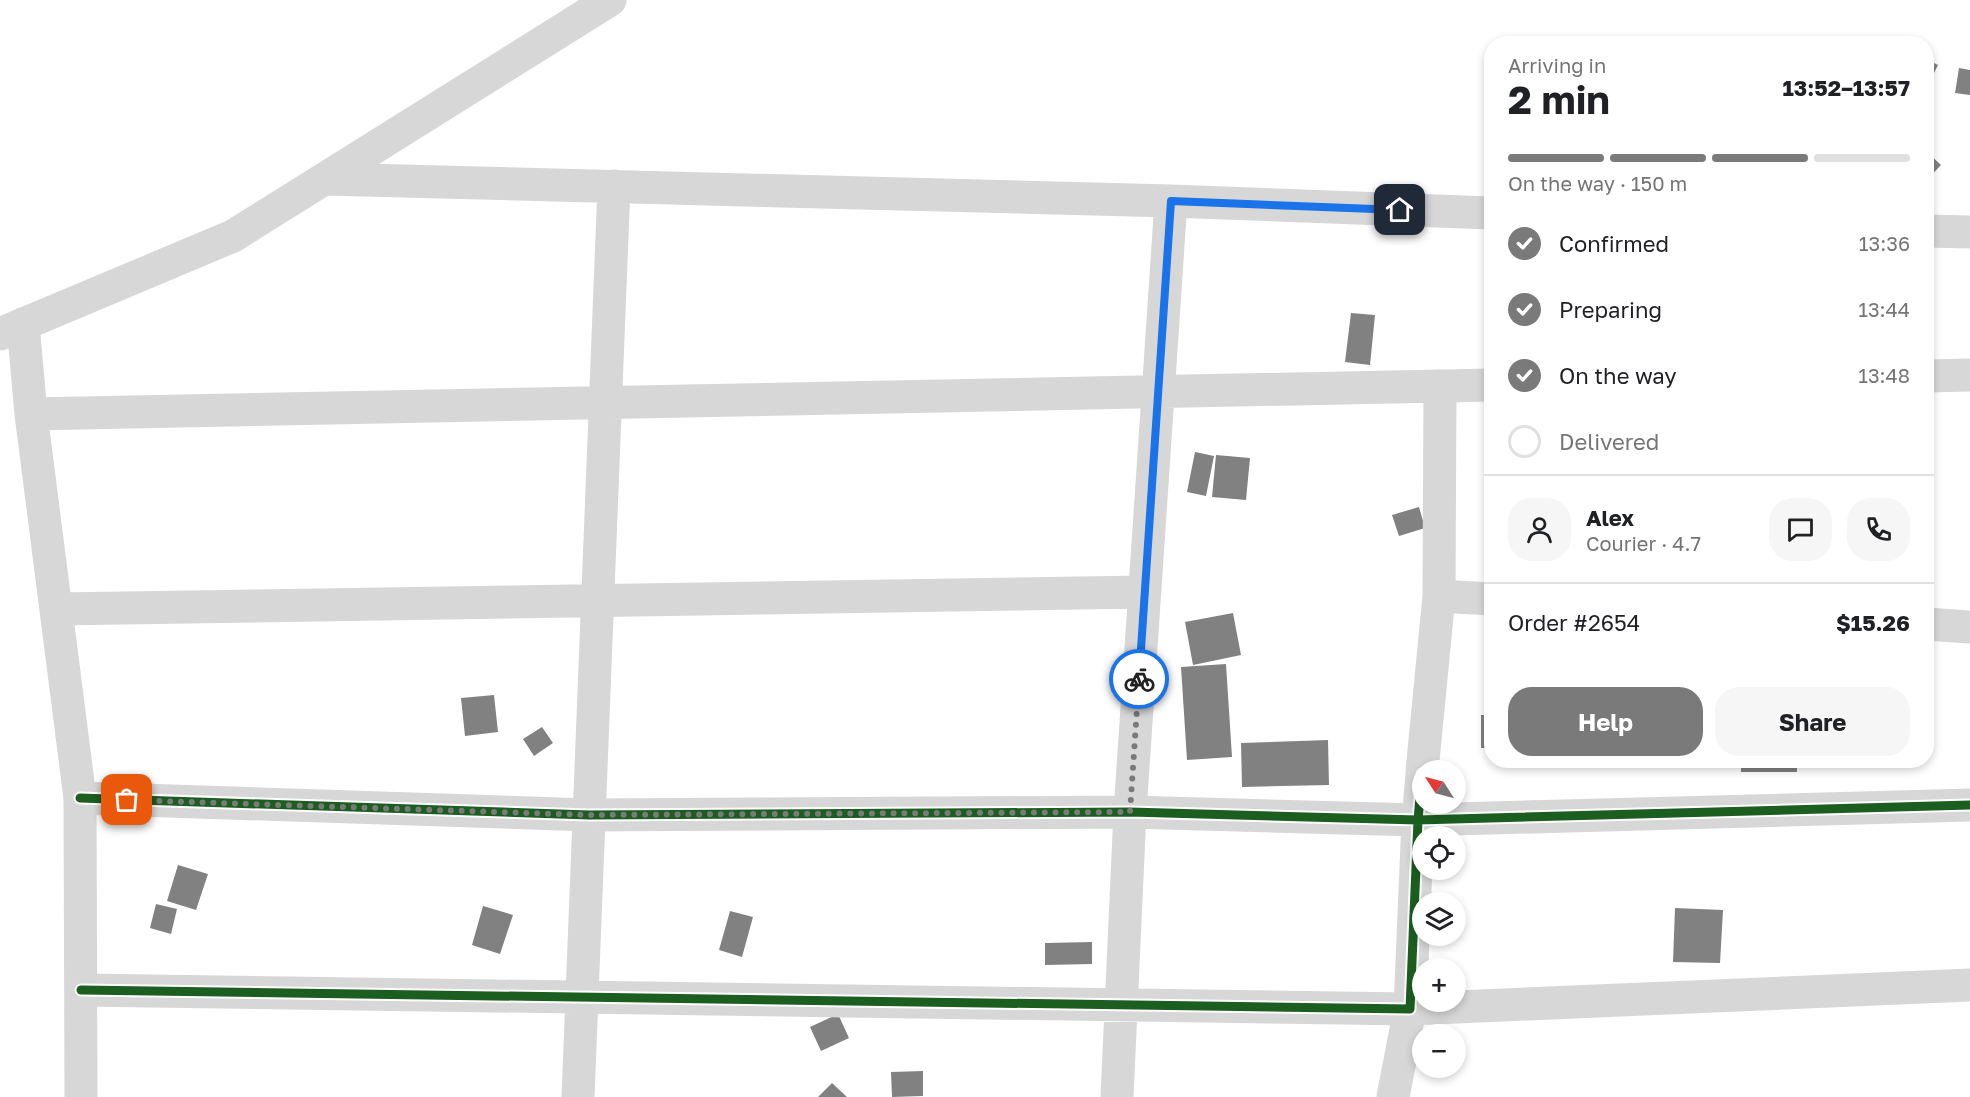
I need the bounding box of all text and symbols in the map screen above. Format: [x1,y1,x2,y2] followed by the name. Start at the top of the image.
[1508,53,1606,77] text: Arriving in
[1783,74,1910,101] text: 13:52–13:57
[1508,76,1610,123] text: 2 min
[1508,171,1687,195] text: On the way · 150 m
[1374,184,1425,235] pin
[1383,193,1416,226] icon: home
[1508,227,1541,260] icon: check
[1559,230,1669,257] text: Confirmed
[1859,231,1910,255] text: 13:36
[1508,293,1541,326] icon: check
[1559,296,1662,323] text: Preparing
[1858,297,1910,321] text: 13:44
[1508,359,1541,392] icon: check
[1559,362,1677,389] text: On the way
[1858,363,1910,387] text: 13:48
[1559,428,1659,455] text: Delivered
[1508,498,1571,561] button: person
[1769,498,1832,561] button: chat
[1847,498,1910,561] button: phone
[1586,504,1634,531] text: Alex
[1586,531,1701,555] text: Courier · 4.7
[1508,609,1640,636] text: Order #2654
[1836,609,1910,636] text: $15.26
[1109,649,1169,709] courier
[1123,663,1156,696] icon: bike
[1508,687,1703,756] button: Help
[1715,687,1910,756] button: Share
[1412,760,1466,814] north arrow
[1412,760,1466,1078] map controls
[101,774,152,825] pin
[110,783,143,816] icon: bag
[1412,826,1466,880] button: locate
[1412,892,1466,946] button: layers
[1412,958,1466,1012] button: +
[1412,1024,1466,1078] button: −

